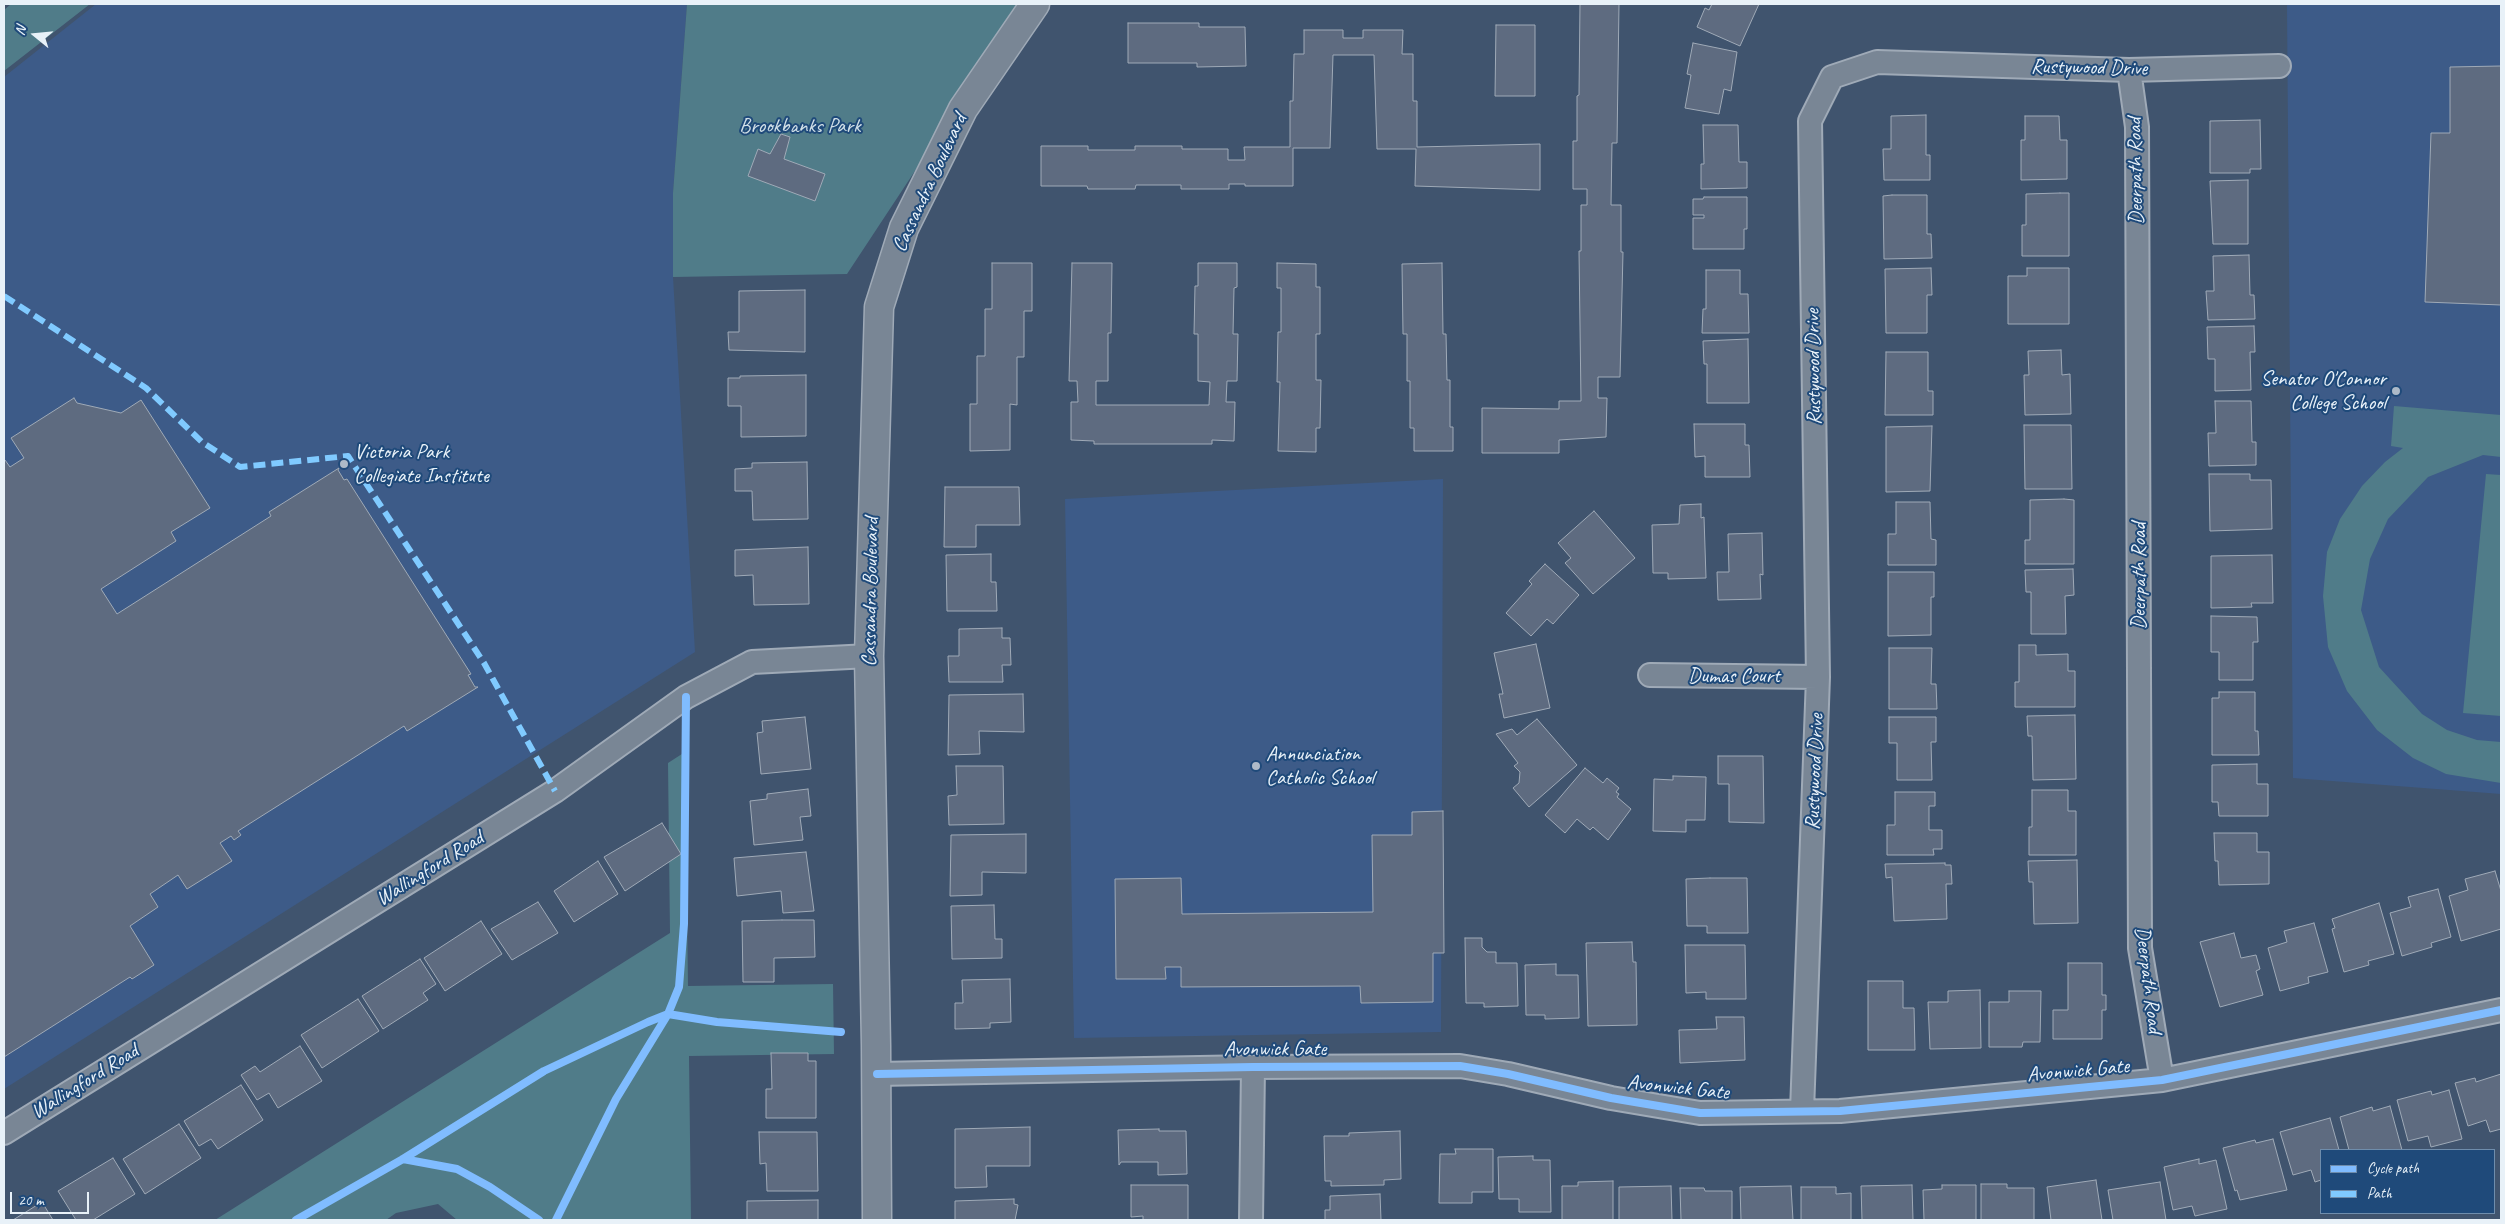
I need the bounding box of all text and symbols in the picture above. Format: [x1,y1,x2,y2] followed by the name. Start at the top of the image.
[10,10,60,60] north arrow
[11,24,30,37] text: N
[2031,54,2147,82] street label: Rustywood Drive
[887,110,973,256] street label: Cassandra Boulevard
[739,113,861,139] park label: Brookbanks Park
[2122,117,2150,225] street label: Deerpath Road
[1800,309,1828,425] street label: Rustywood Drive
[2260,366,2386,416] place label: Senator O'Connor College School
[2390,385,2402,397] marker: Senator O'Connor College School
[354,439,489,489] place label: Victoria Park Collegiate Institute
[338,458,350,470] marker: Victoria Park Collegiate Institute
[857,517,885,667] street label: Cassandra Boulevard
[2126,522,2152,630] street label: Deerpath Road
[1688,663,1780,689] street label: Dumas Court
[1800,713,1830,831] street label: Rustywood Drive
[1266,741,1374,791] place label: Annunciation Catholic School
[1250,760,1262,772] marker: Annunciation Catholic School
[372,826,488,912] street label: Wallingford Road
[2129,925,2167,1035] street label: Deerpath Road
[1224,1036,1326,1062] street label: Avonwick Gate
[27,1039,143,1125] street label: Wallingford Road
[2026,1054,2130,1088] street label: Avonwick Gate
[1626,1070,1730,1106] street label: Avonwick Gate
[2320,1149,2495,1214] legend
[2367,1159,2419,1178] text: Cycle path
[12,1182,91,1214] scale bar
[2367,1184,2392,1203] text: Path
[18,1191,44,1210] text: 20 m

